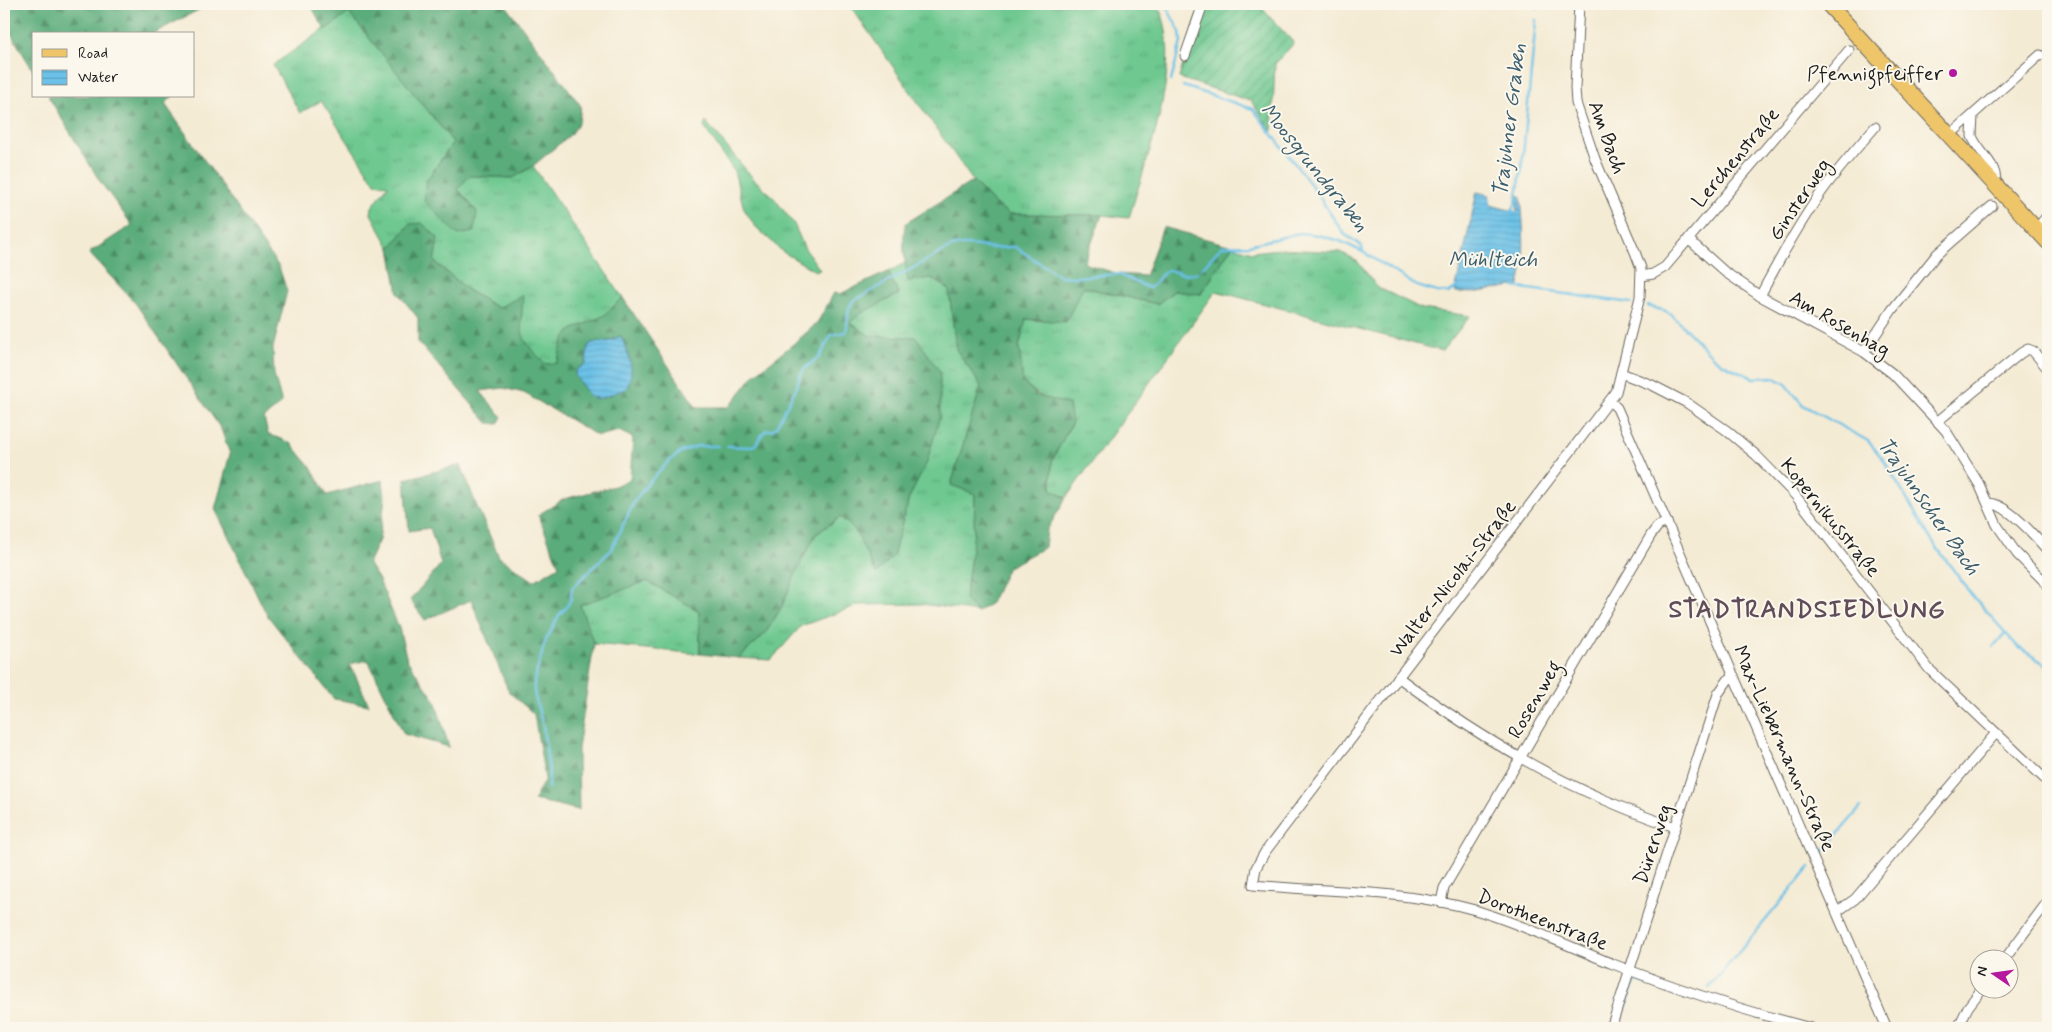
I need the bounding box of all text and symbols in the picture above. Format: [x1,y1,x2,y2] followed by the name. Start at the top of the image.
[32,32,195,98] legend
[1487,42,1533,198] water label: Trajuhner Graben
[78,44,108,64] text: Road
[1807,61,1944,90] place label: Pfennigpfeiffer
[1947,67,1959,79] marker: Pfennigpfeiffer
[78,68,118,88] text: Water
[1252,97,1375,239] water label: Moosgrundgraben
[1581,97,1632,178] street label: Am Bach
[1686,102,1786,214] street label: Lerchenstraße
[1763,154,1838,247] street label: Ginsterweg
[1449,246,1538,274] water label: Mühlteich
[1783,285,1895,365] street label: Am Rosenhag
[1870,432,1986,581] water label: Trajuhnscher Bach
[1773,453,1886,583] street label: Kopernikusstraße
[1383,495,1523,663] street label: Walter-Nicolai-Straße
[1669,594,1945,627] district label: STADTRANDSIEDLUNG
[1726,641,1841,856] street label: Max-Liebermann-Straße
[1502,656,1570,745] street label: Rosenweg
[1628,801,1679,888] street label: Dürerweg
[1473,883,1612,958] street label: Dorotheenstraße
[1970,950,2020,1000] north arrow
[1972,965,1992,978] text: N

